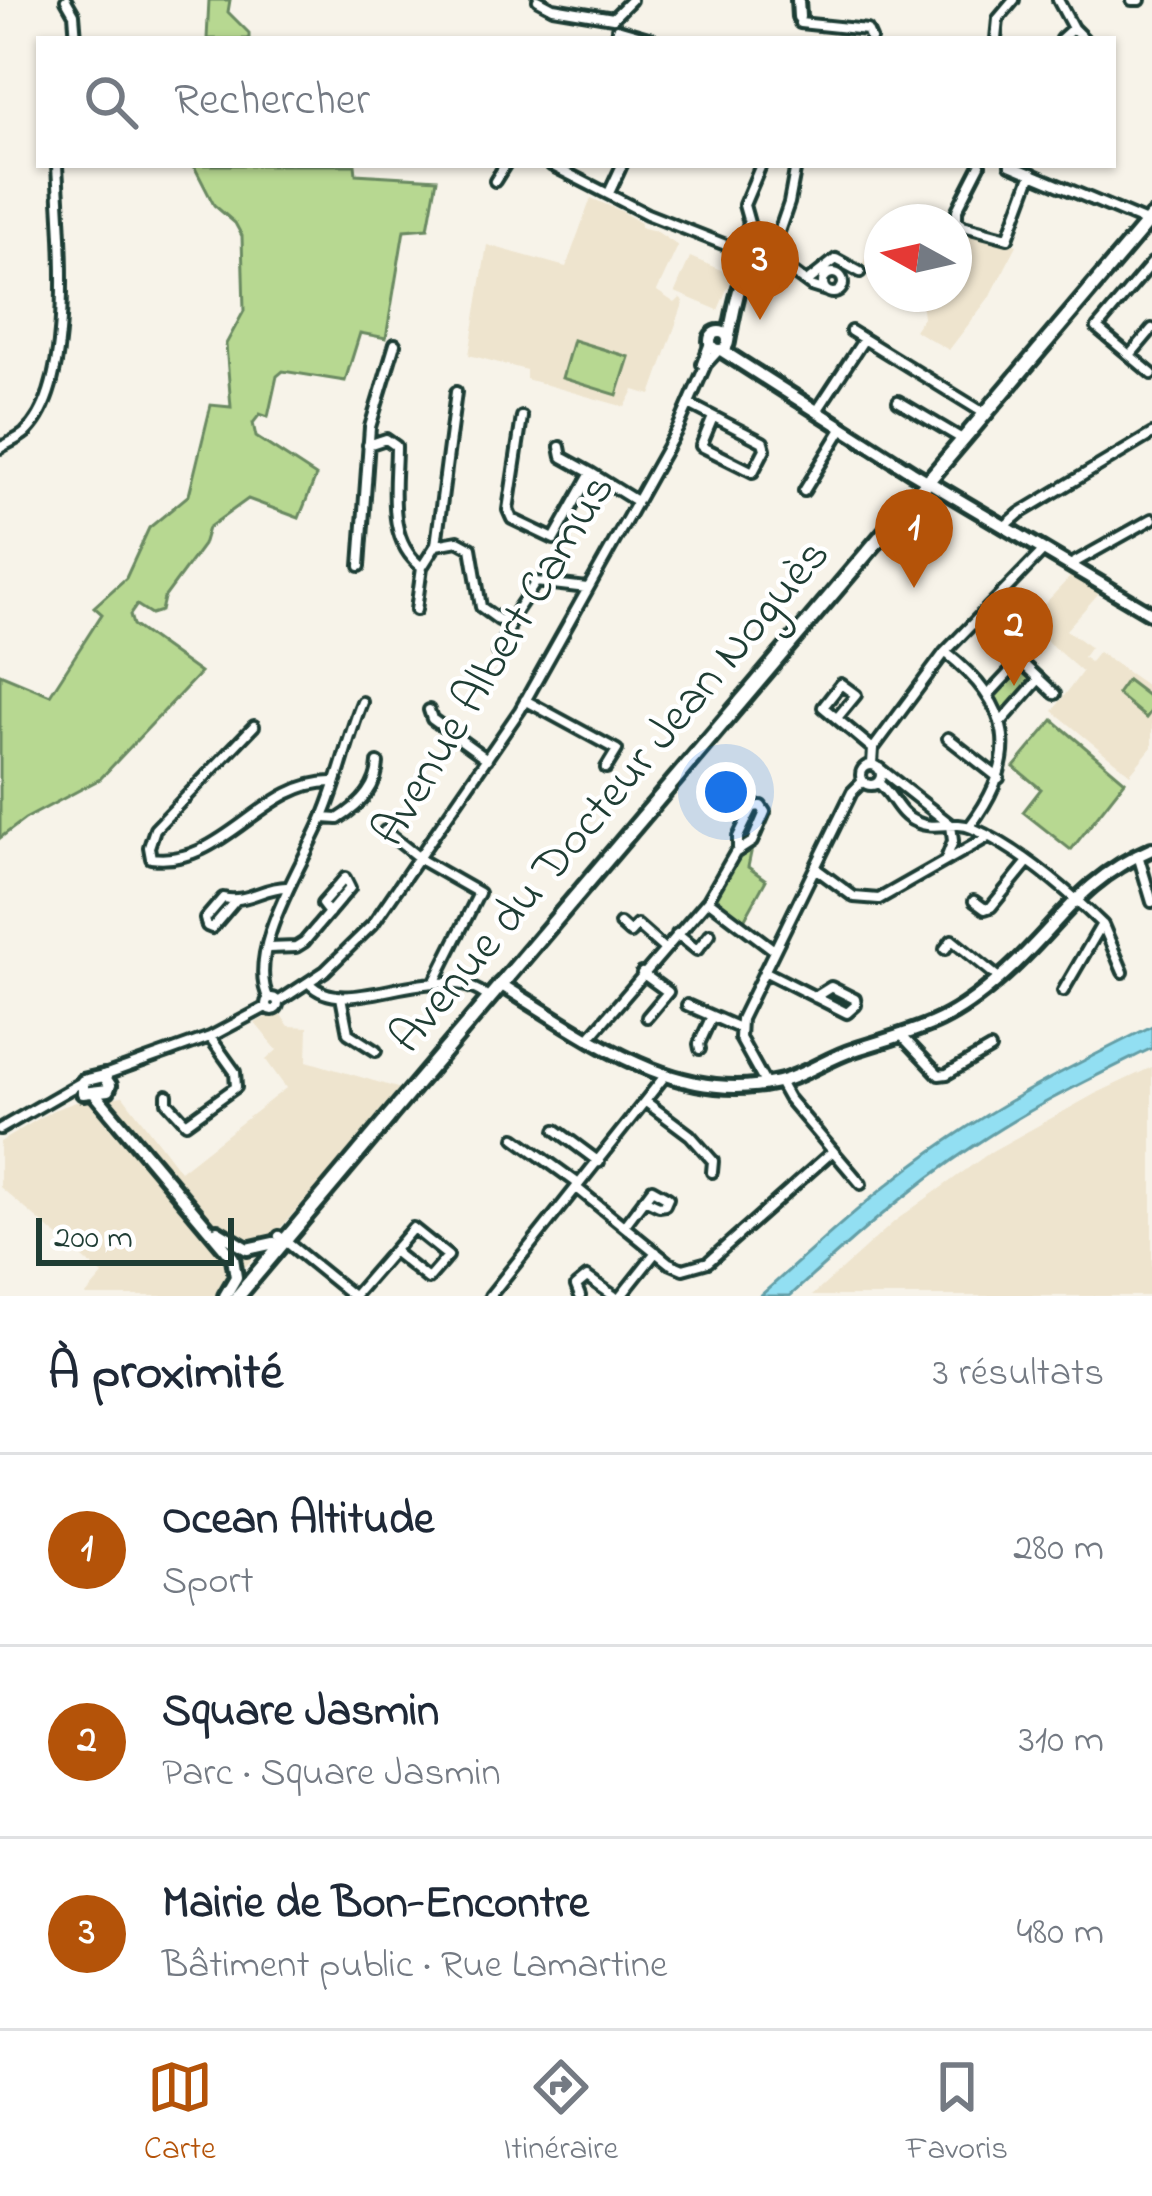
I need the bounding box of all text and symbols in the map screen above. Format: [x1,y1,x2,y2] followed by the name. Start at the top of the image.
[36,36,1116,168] search box
[78,69,144,135] icon: search
[174,69,370,135] text: Rechercher
[864,204,972,312] north arrow
[721,221,799,320] pin: 3
[356,461,634,861] street label: Avenue Albert Camus
[875,489,953,588] pin: 1
[374,524,849,1071] street label: Avenue du Docteur Jean Noguès
[975,587,1053,686] pin: 2
[696,762,756,822] your location
[36,1212,234,1265] scale bar
[54,1215,133,1263] text: 200 m
[48,1337,283,1412] text: À proximité
[933,1346,1104,1403] text: 3 résultats
[162,1488,434,1554] text: Ocean Altitude
[81,1521,93,1578] text: 1
[1013,1521,1104,1578] text: 280 m
[162,1554,254,1611] text: Sport
[162,1680,439,1746] text: Square Jasmin
[77,1713,97,1770] text: 2
[1019,1713,1104,1770] text: 310 m
[162,1746,501,1803] text: Parc · Square Jasmin
[162,1872,589,1938] text: Mairie de Bon-Encontre
[79,1905,95,1962] text: 3
[1016,1905,1104,1962] text: 480 m
[162,1938,667,1995] text: Bâtiment public · Rue Lamartine
[144,2054,216,2174] tab: Carte
[504,2054,618,2174] tab: Itinéraire
[906,2054,1008,2174] tab: Favoris

